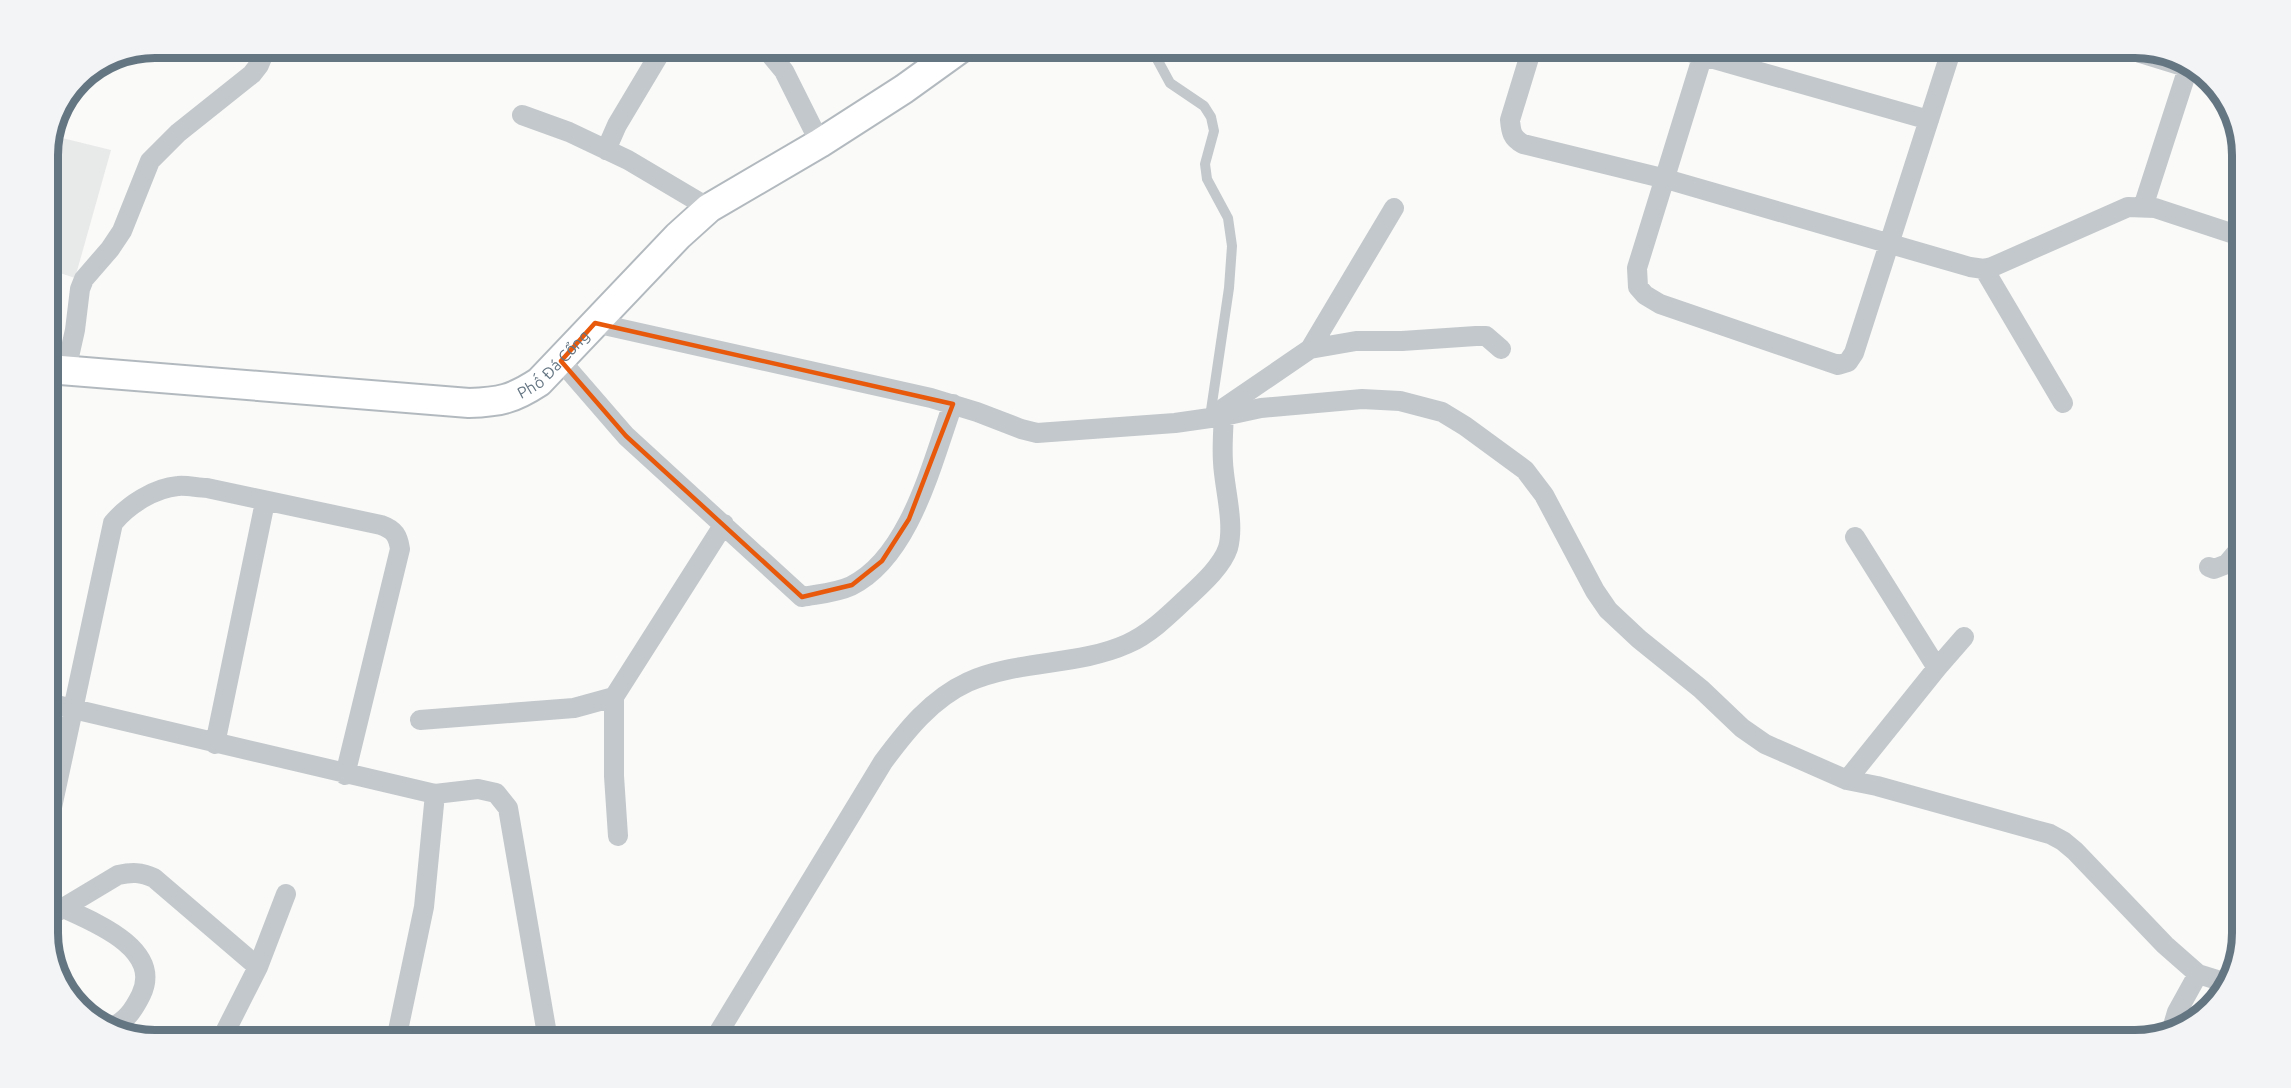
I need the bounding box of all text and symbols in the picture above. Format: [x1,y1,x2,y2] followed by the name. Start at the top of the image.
[514,326,593,402] street label: Phố Đá Cổng

